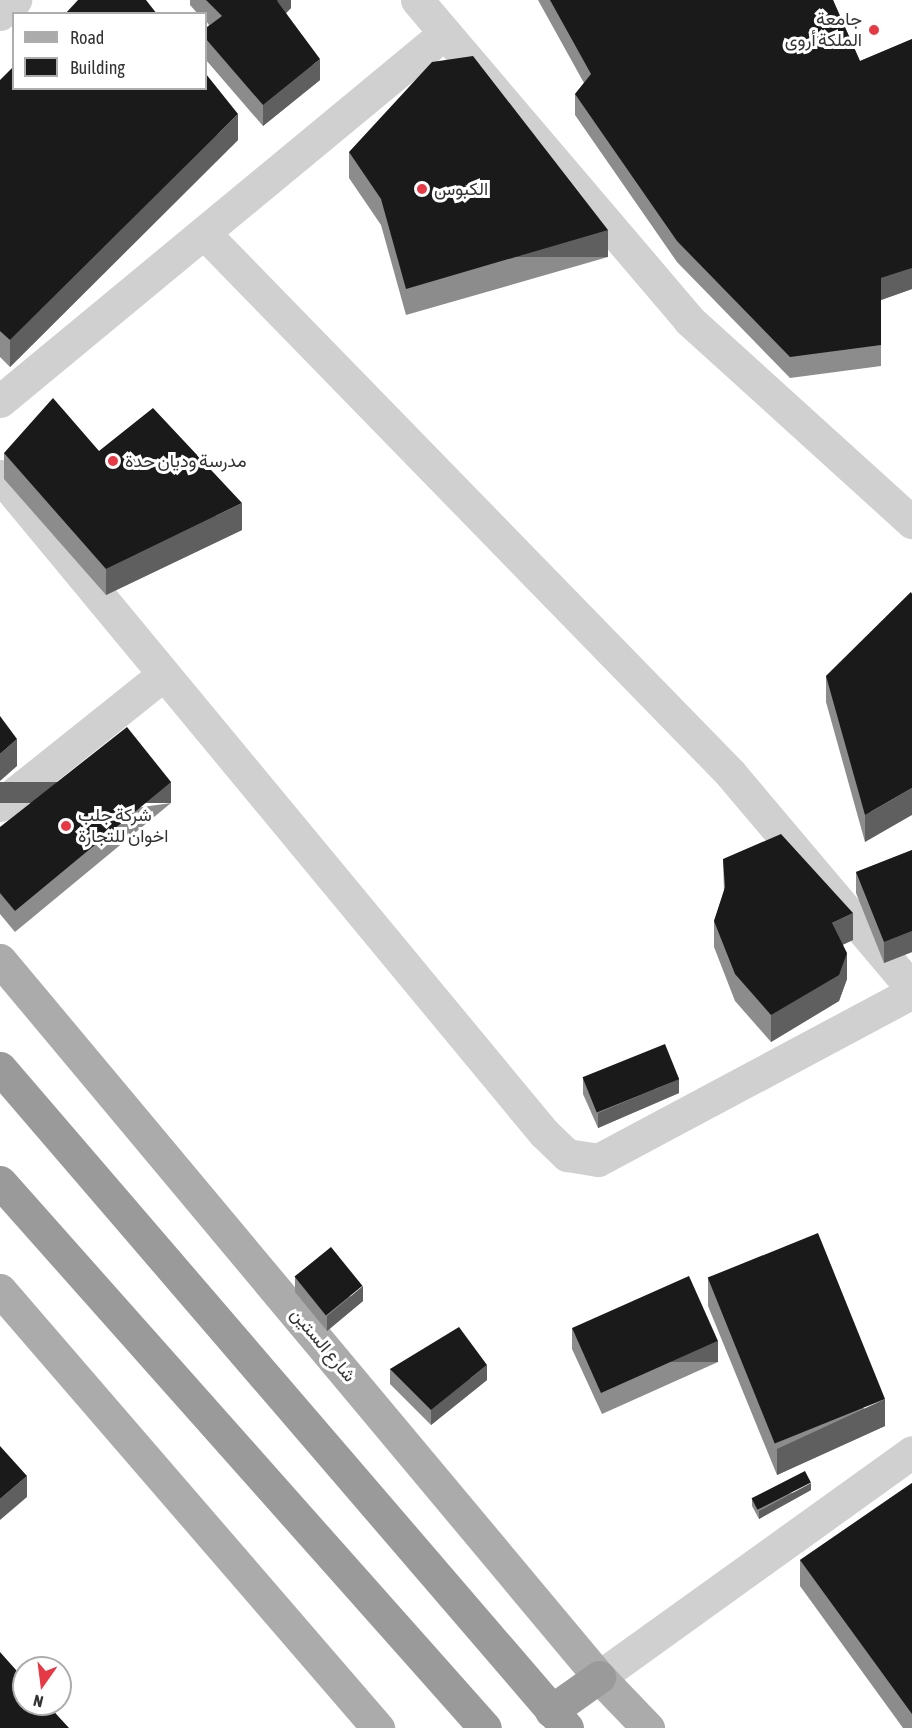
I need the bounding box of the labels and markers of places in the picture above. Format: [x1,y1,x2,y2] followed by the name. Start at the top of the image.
[785,9,862,52] place label: جامعة الملكة أروى
[867,23,881,37] marker: جامعة الملكة أروى
[434,178,488,200] place label: الكبوس
[415,182,429,196] marker: الكبوس
[125,450,247,472] place label: مدرسة وديان حدة
[106,454,120,468] marker: مدرسة وديان حدة
[78,805,169,848] place label: شركة جلب اخوان للتجارة
[59,819,73,833] marker: شركة جلب اخوان للتجارة

